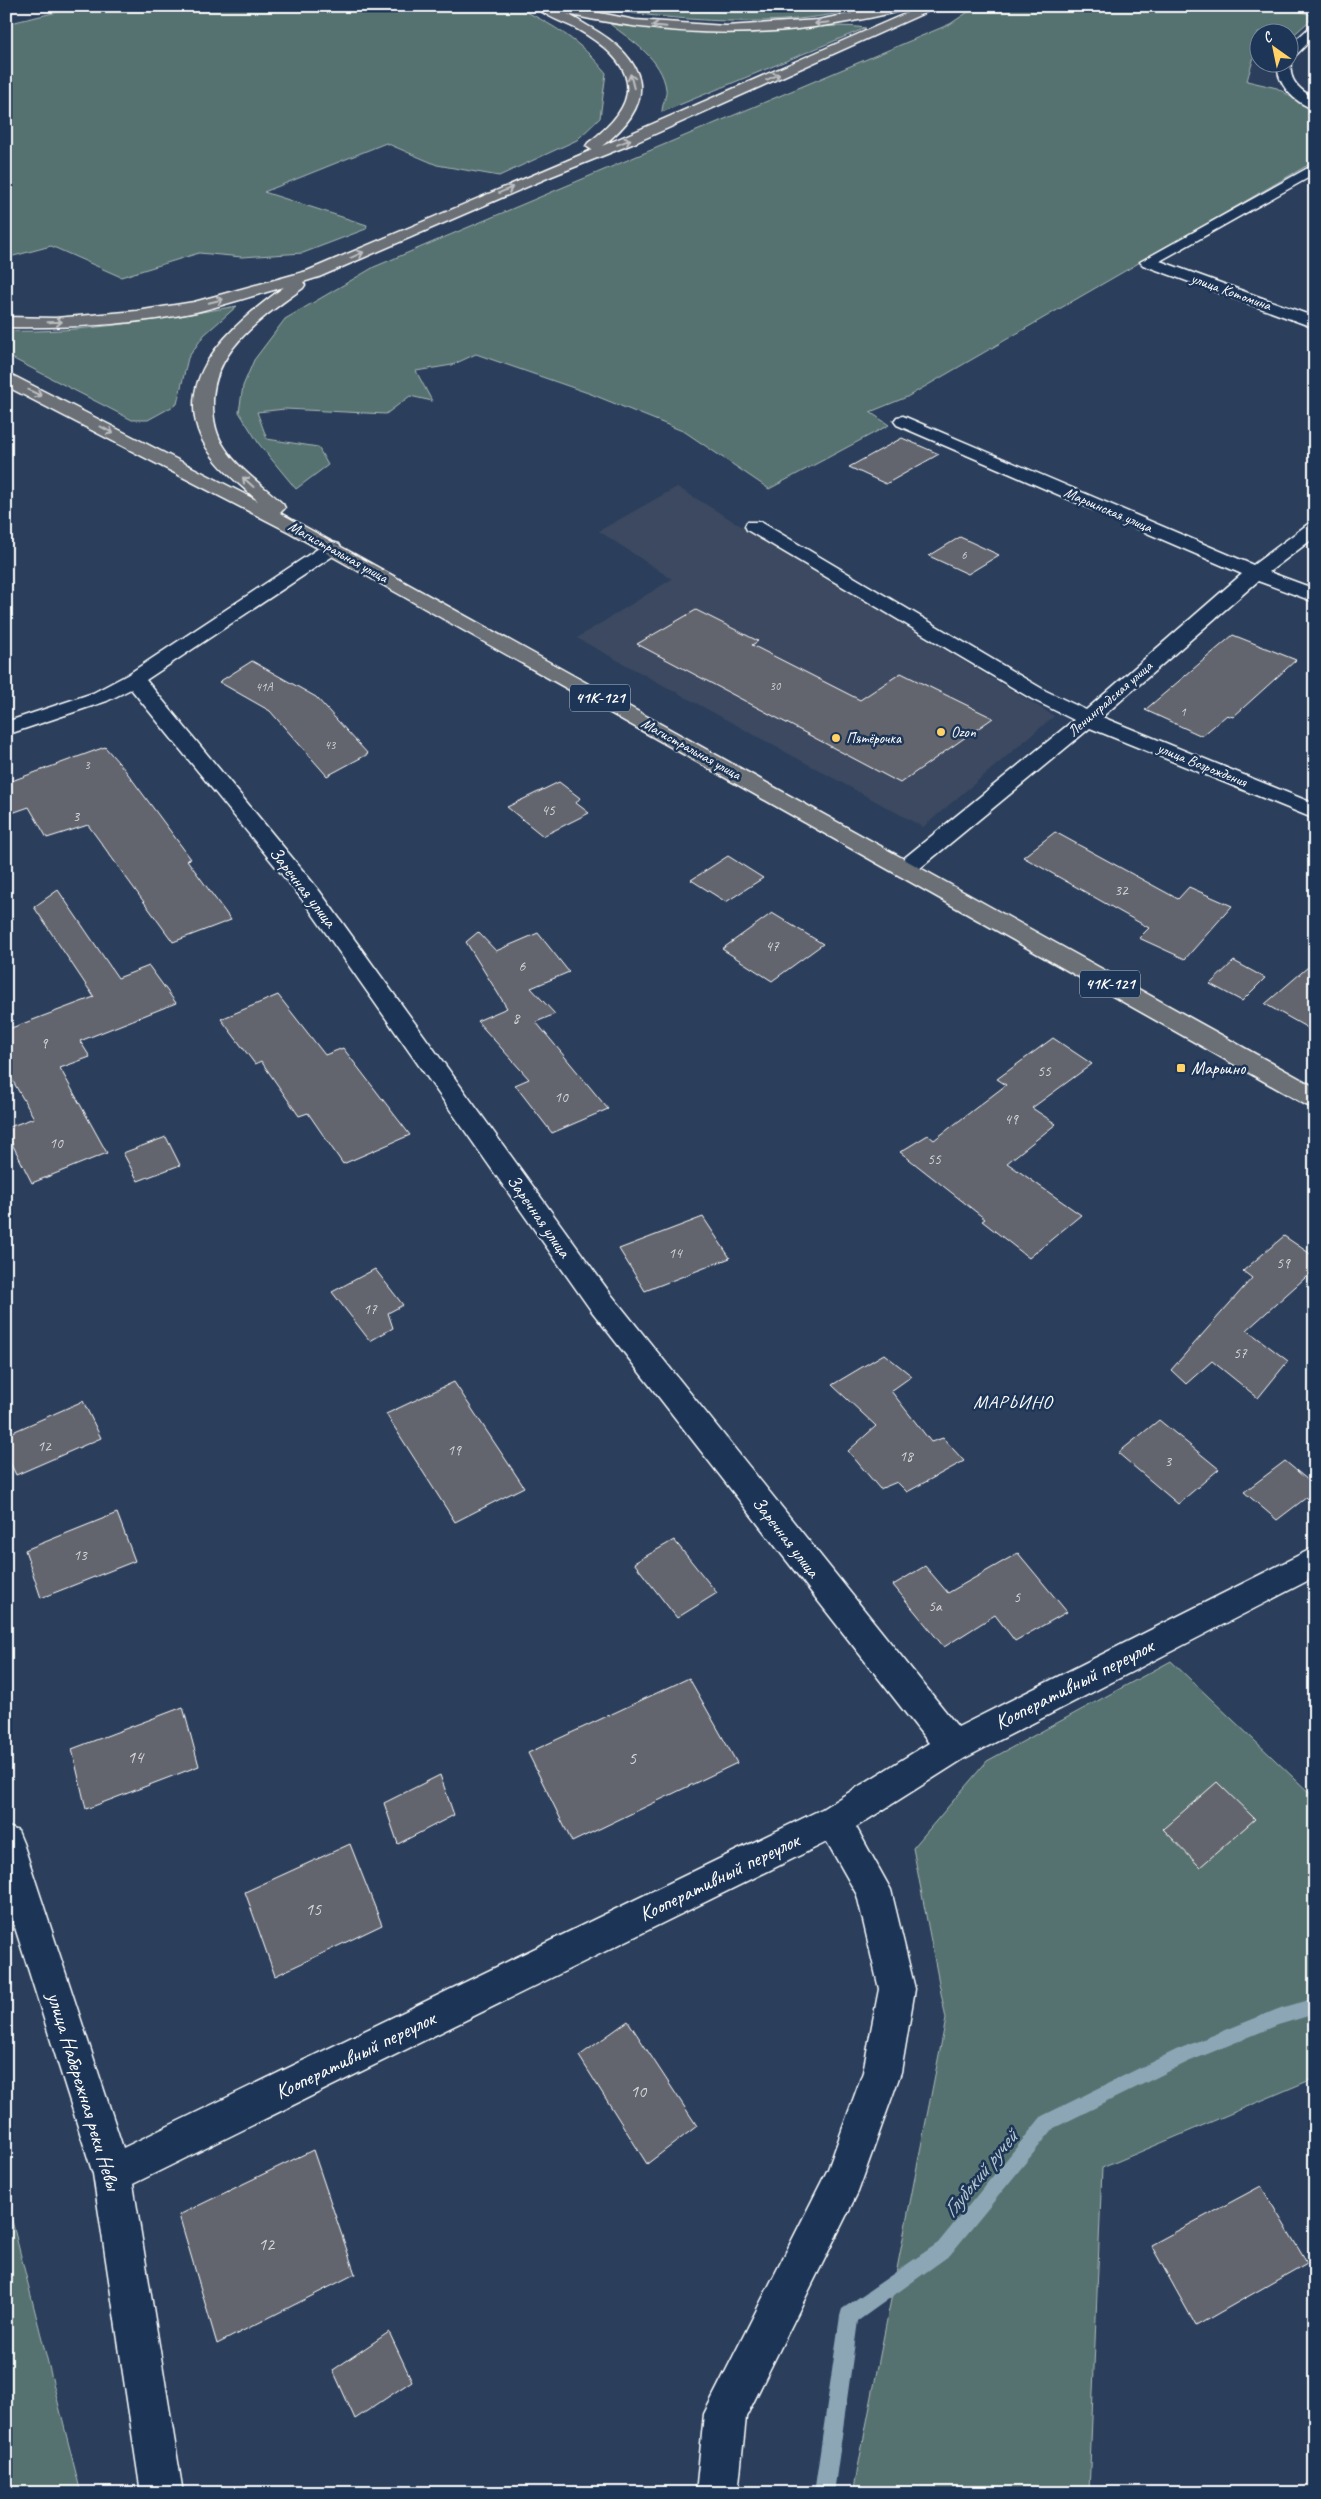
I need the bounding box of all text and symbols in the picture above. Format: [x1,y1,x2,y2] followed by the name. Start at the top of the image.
[814,18,830,28] one-way arrow
[652,21,668,31] one-way arrow
[1248,22,1298,72] north arrow
[1260,27,1276,47] text: С
[765,72,780,82] one-way arrow
[627,73,637,89] one-way arrow
[616,137,631,146] one-way arrow
[498,185,513,195] one-way arrow
[349,249,364,259] one-way arrow
[1187,268,1275,316] street label: улица Котомина
[207,296,223,306] one-way arrow
[47,318,63,327] one-way arrow
[27,389,42,398] one-way arrow
[99,426,114,435] one-way arrow
[242,476,255,488] one-way arrow
[1061,483,1156,538] street label: Марьинская улица
[285,517,392,588] street label: Магистральная улица
[961,547,967,563] house number: 6
[1064,656,1157,741] street label: Ленинградская улица
[770,678,782,694] house number: 30
[256,679,273,695] house number: 41А
[570,684,630,711] road number: 41К-121
[1180,704,1186,720] house number: 1
[638,714,745,785] street label: Магистральная улица
[951,723,976,742] place label: Ozon
[935,726,947,738] marker: Ozon
[846,729,902,748] place label: Пятёрочка
[830,732,842,744] marker: Пятёрочка
[325,737,337,753] house number: 43
[1154,738,1251,792] street label: улица Возрождения
[84,757,91,773] house number: 3
[541,801,556,820] house number: 45
[73,807,81,826] house number: 3
[265,842,342,933] street label: Заречная улица
[1114,881,1129,900] house number: 32
[765,937,780,956] house number: 47
[519,957,527,976] house number: 6
[1080,971,1140,998] road number: 41К-121
[513,1009,521,1028] house number: 8
[41,1034,49,1053] house number: 9
[1191,1057,1247,1079] place label: Марьино
[1037,1062,1052,1081] house number: 55
[1175,1062,1187,1074] marker: Марьино
[554,1088,569,1107] house number: 10
[1004,1110,1019,1129] house number: 49
[49,1134,64,1153] house number: 10
[927,1150,942,1169] house number: 55
[502,1170,576,1263] street label: Заречная улица
[668,1244,683,1263] house number: 14
[1276,1254,1291,1273] house number: 59
[363,1300,378,1319] house number: 17
[1233,1344,1248,1363] house number: 57
[973,1390,1054,1414] district label: МАРЬИНО
[37,1437,52,1456] house number: 12
[447,1441,462,1460] house number: 19
[899,1447,914,1466] house number: 18
[1165,1452,1173,1471] house number: 3
[748,1492,825,1583] street label: Заречная улица
[73,1546,88,1565] house number: 13
[1014,1588,1022,1607] house number: 5
[928,1597,943,1616] house number: 5а
[990,1632,1160,1735] street label: Кооперативный переулок
[127,1746,145,1768] house number: 14
[628,1747,637,1769] house number: 5
[635,1826,805,1927] street label: Кооперативный переулок
[305,1898,322,1920] house number: 15
[41,1987,127,2195] street label: улица Набережная реки Невы
[271,2004,441,2105] street label: Кооперативный переулок
[630,2080,648,2102] house number: 10
[936,2121,1027,2224] water label: Глубокий ручей
[258,2233,276,2255] house number: 12

